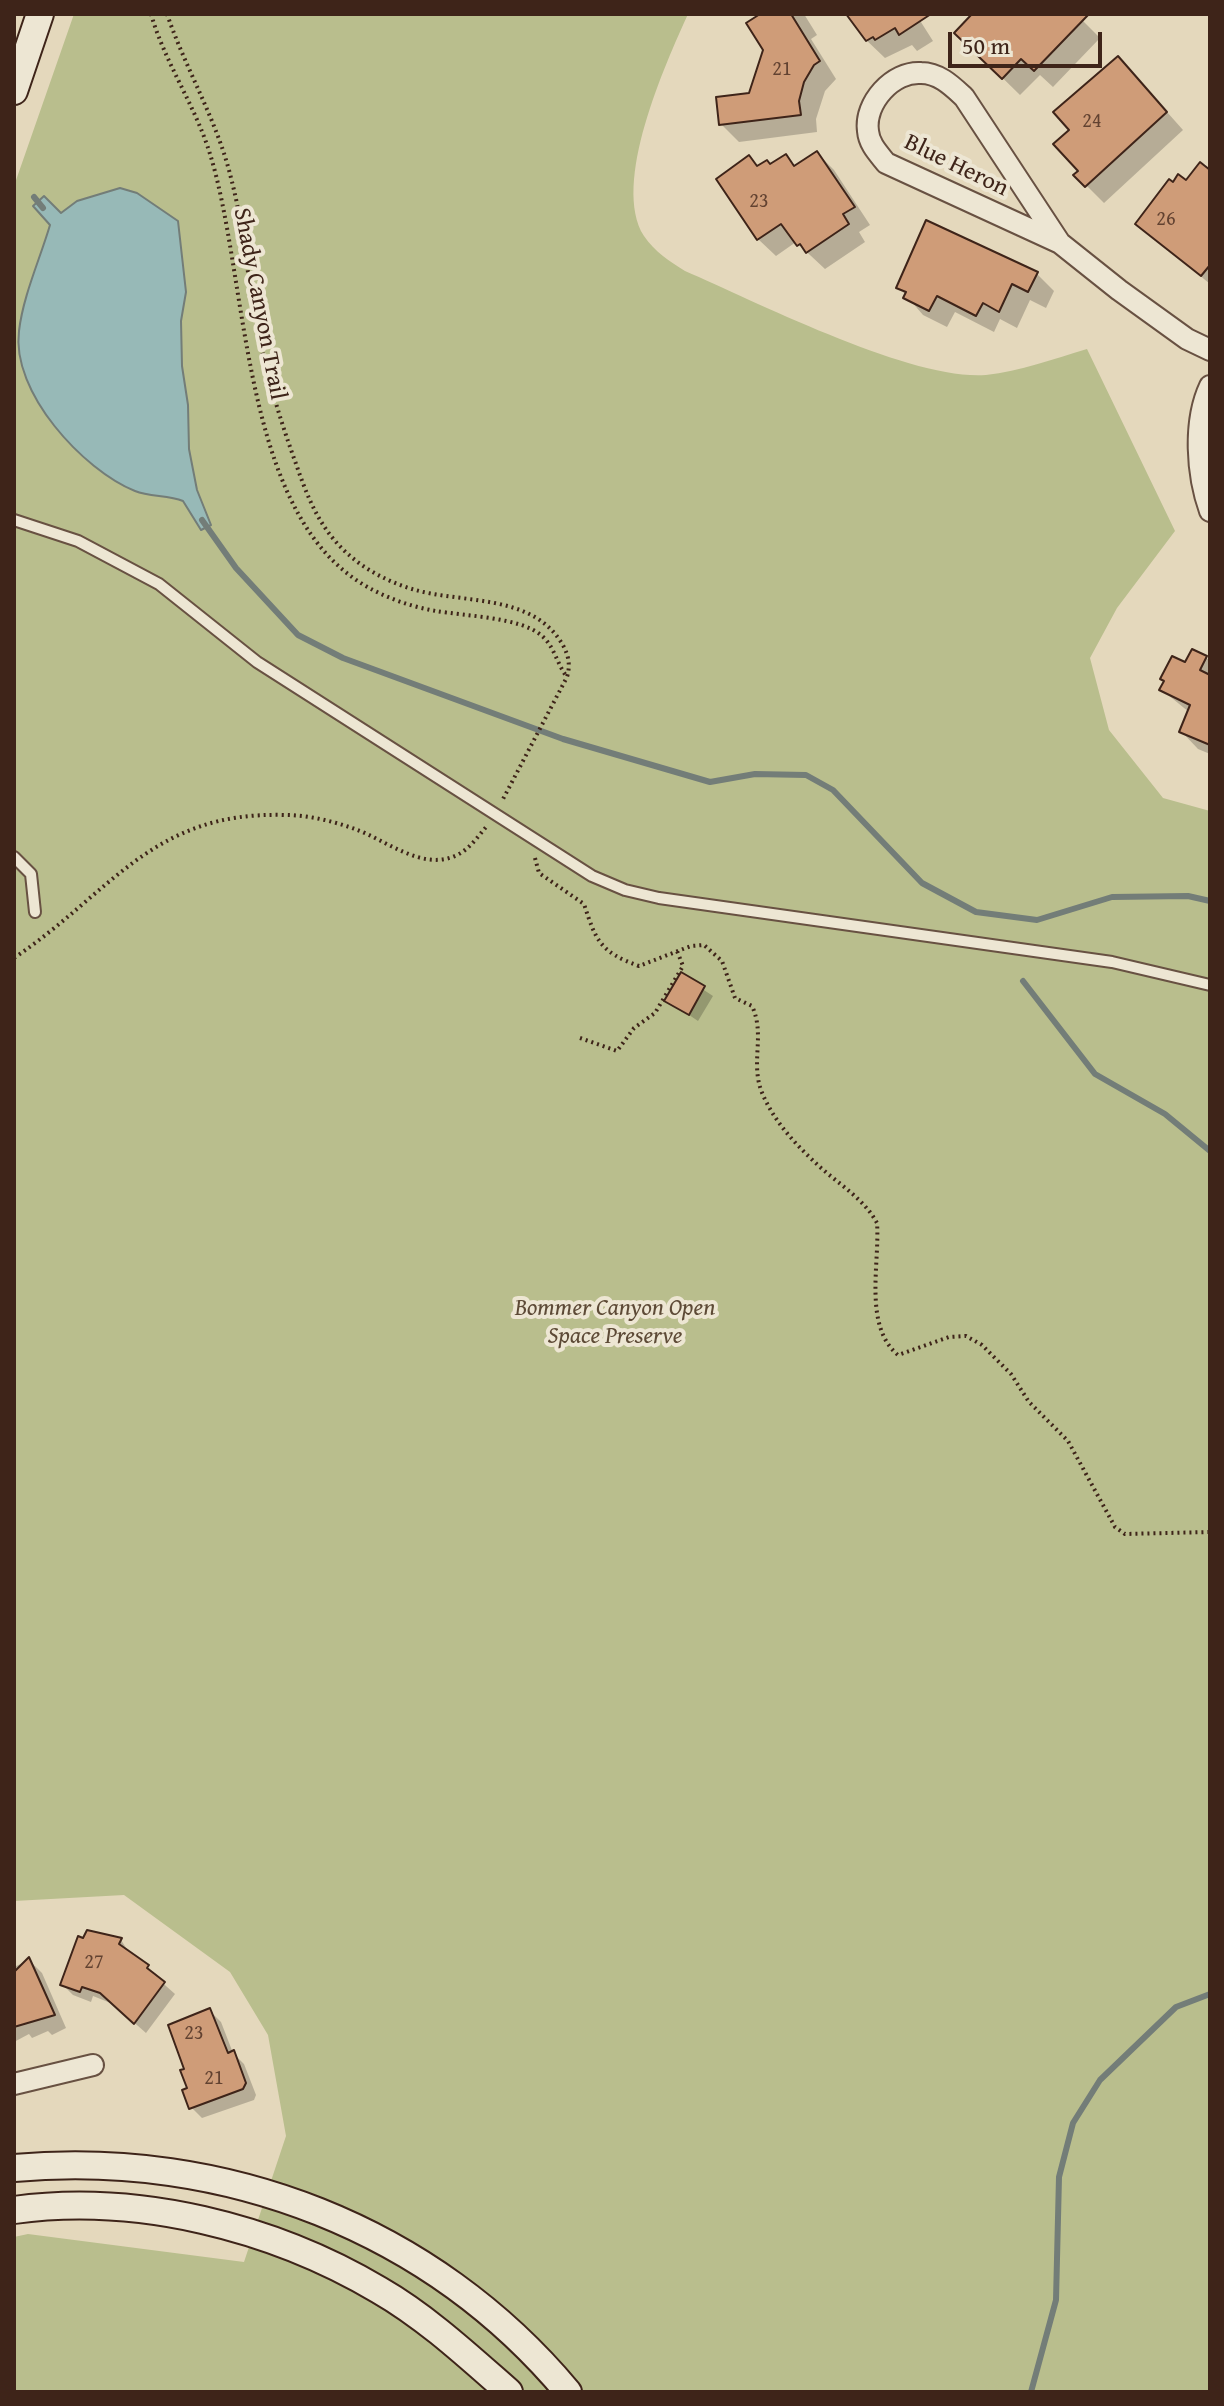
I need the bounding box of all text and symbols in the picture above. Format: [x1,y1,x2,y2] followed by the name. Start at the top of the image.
[952,16,1106,66] scale bar
[962,28,1010,63] text: 50 m
[772,58,792,82] house number: 21
[1082,110,1102,134] house number: 24
[899,128,1013,204] street label: Blue Heron
[749,190,769,214] house number: 23
[226,206,292,402] street label: Shady Canyon Trail
[1156,208,1176,232] house number: 26
[515,1295,715,1351] park label: Bommer Canyon Open Space Preserve
[84,1951,104,1975] house number: 27
[184,2022,204,2046] house number: 23
[204,2067,224,2091] house number: 21

